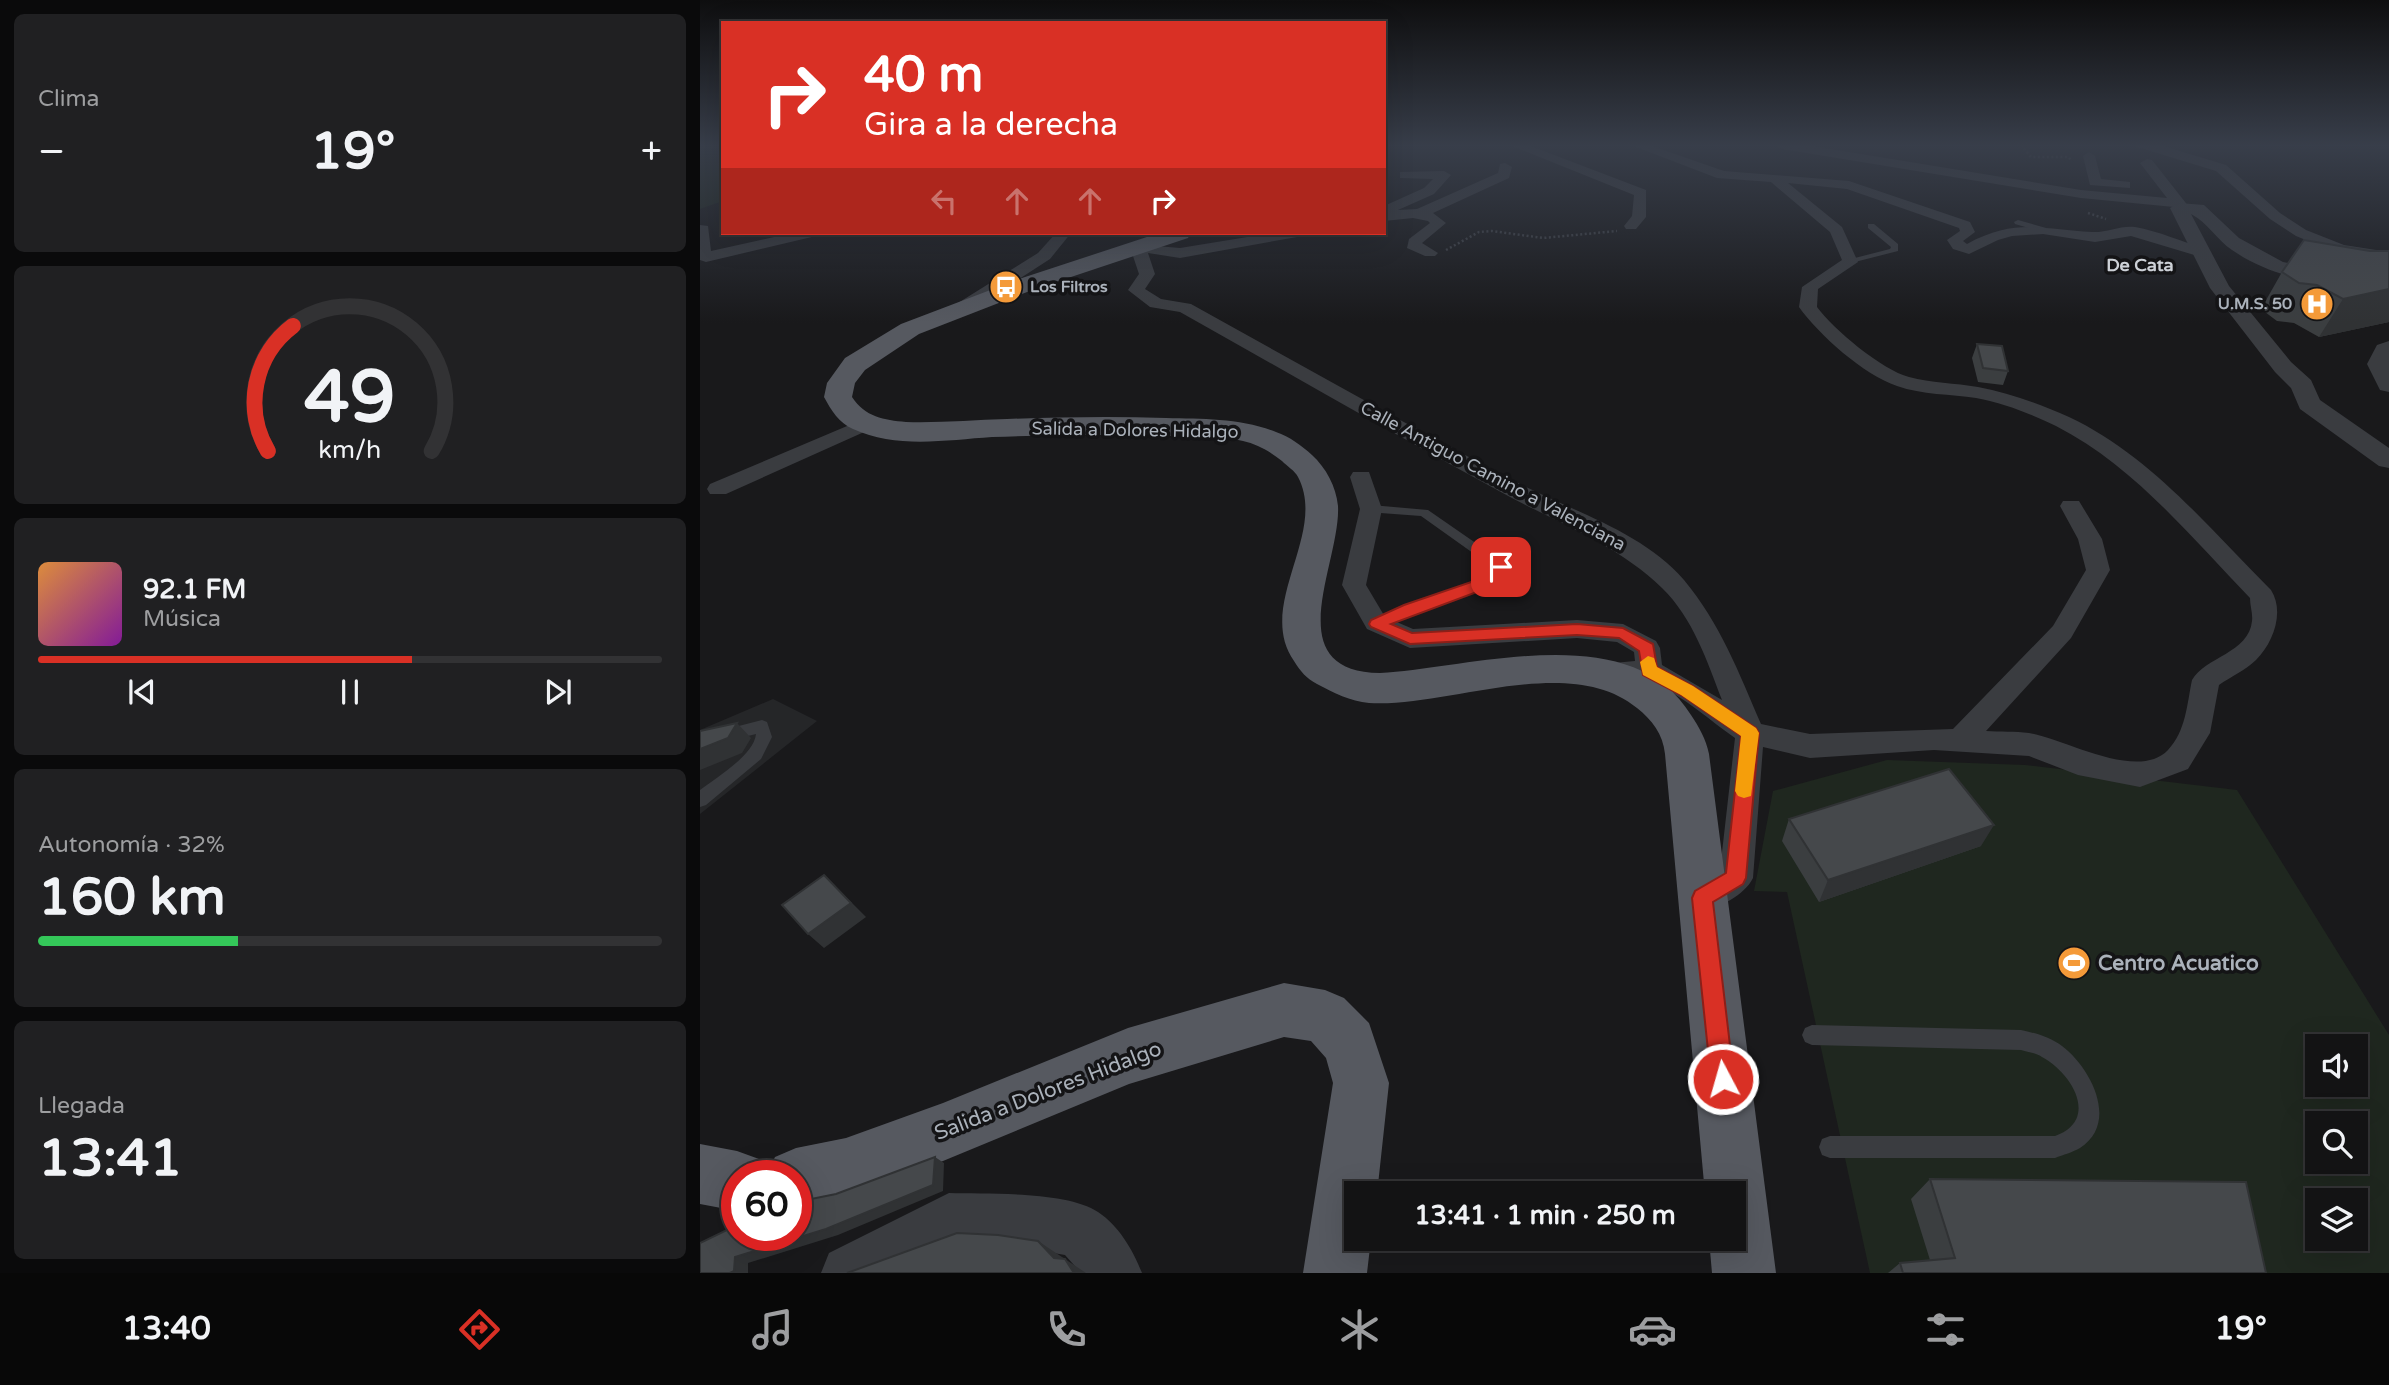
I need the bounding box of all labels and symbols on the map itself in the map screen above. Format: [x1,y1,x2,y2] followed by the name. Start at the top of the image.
[2106,254,2174,276] district label: De Cata
[987,268,1025,306] bus stop icon: Los Filtros
[1030,277,1108,297] place label: Los Filtros
[2298,285,2336,323] hospital icon: U.M.S. 50
[2218,294,2292,314] place label: U.M.S. 50
[1357,396,1629,556] street label: Calle Antiguo Camino a Valenciana
[1031,417,1239,443] street label: Salida a Dolores Hidalgo
[1471,537,1531,597] pin
[2055,944,2093,982] sports icon: Centro Acuatico
[2098,951,2259,976] place label: Centro Acuatico
[931,1036,1165,1146] street label: Salida a Dolores Hidalgo
[1686,1042,1760,1116] position arrow
[721,1160,812,1251] speed limit sign: 60

